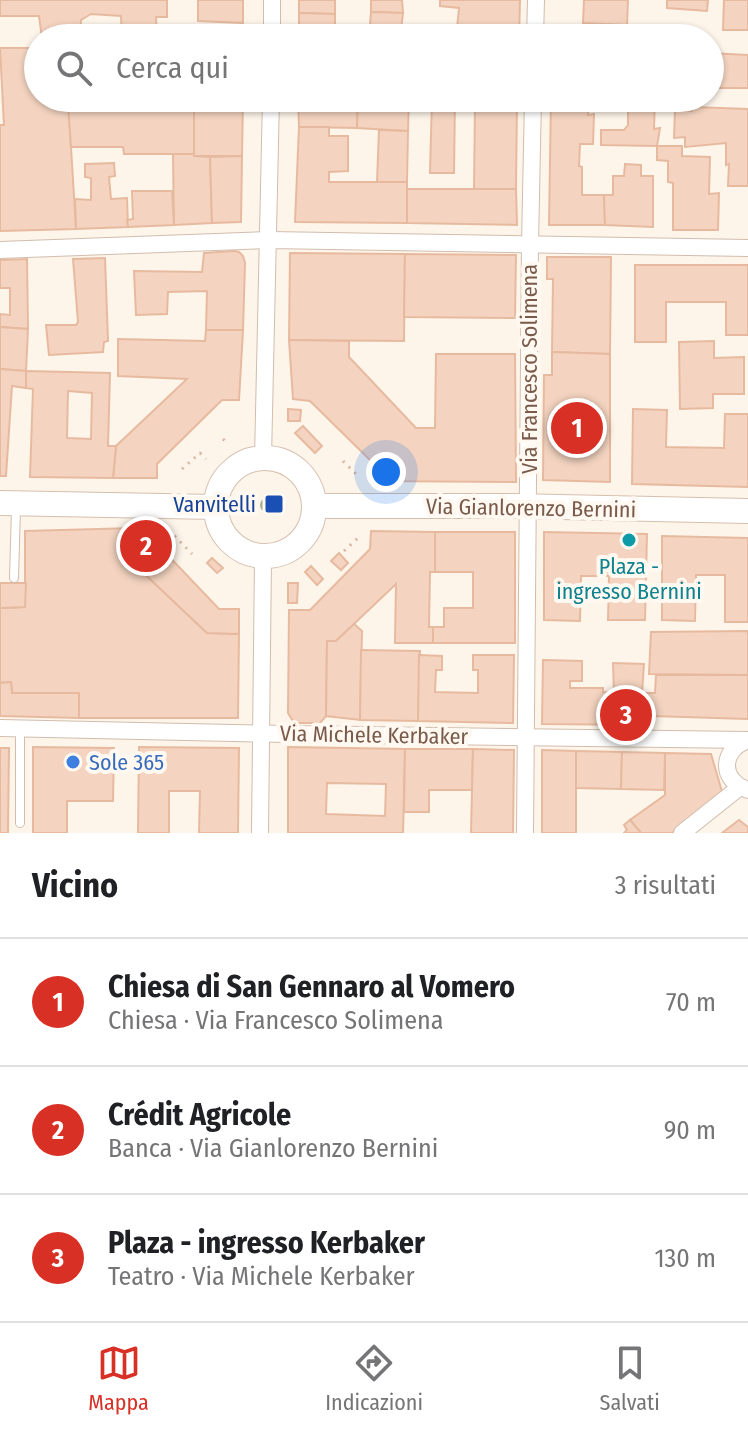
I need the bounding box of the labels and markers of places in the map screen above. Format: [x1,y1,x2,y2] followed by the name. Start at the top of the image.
[551,398,603,458] pin: 1
[173,491,256,518] place label: Vanvitelli
[263,493,285,515] marker: Vanvitelli
[120,516,172,576] pin: 2
[620,531,638,549] marker: Plaza - ingresso Bernini
[556,553,702,605] place label: Plaza - ingresso Bernini
[600,685,652,745] pin: 3
[89,749,164,776] place label: Sole 365
[64,753,82,771] marker: Sole 365

